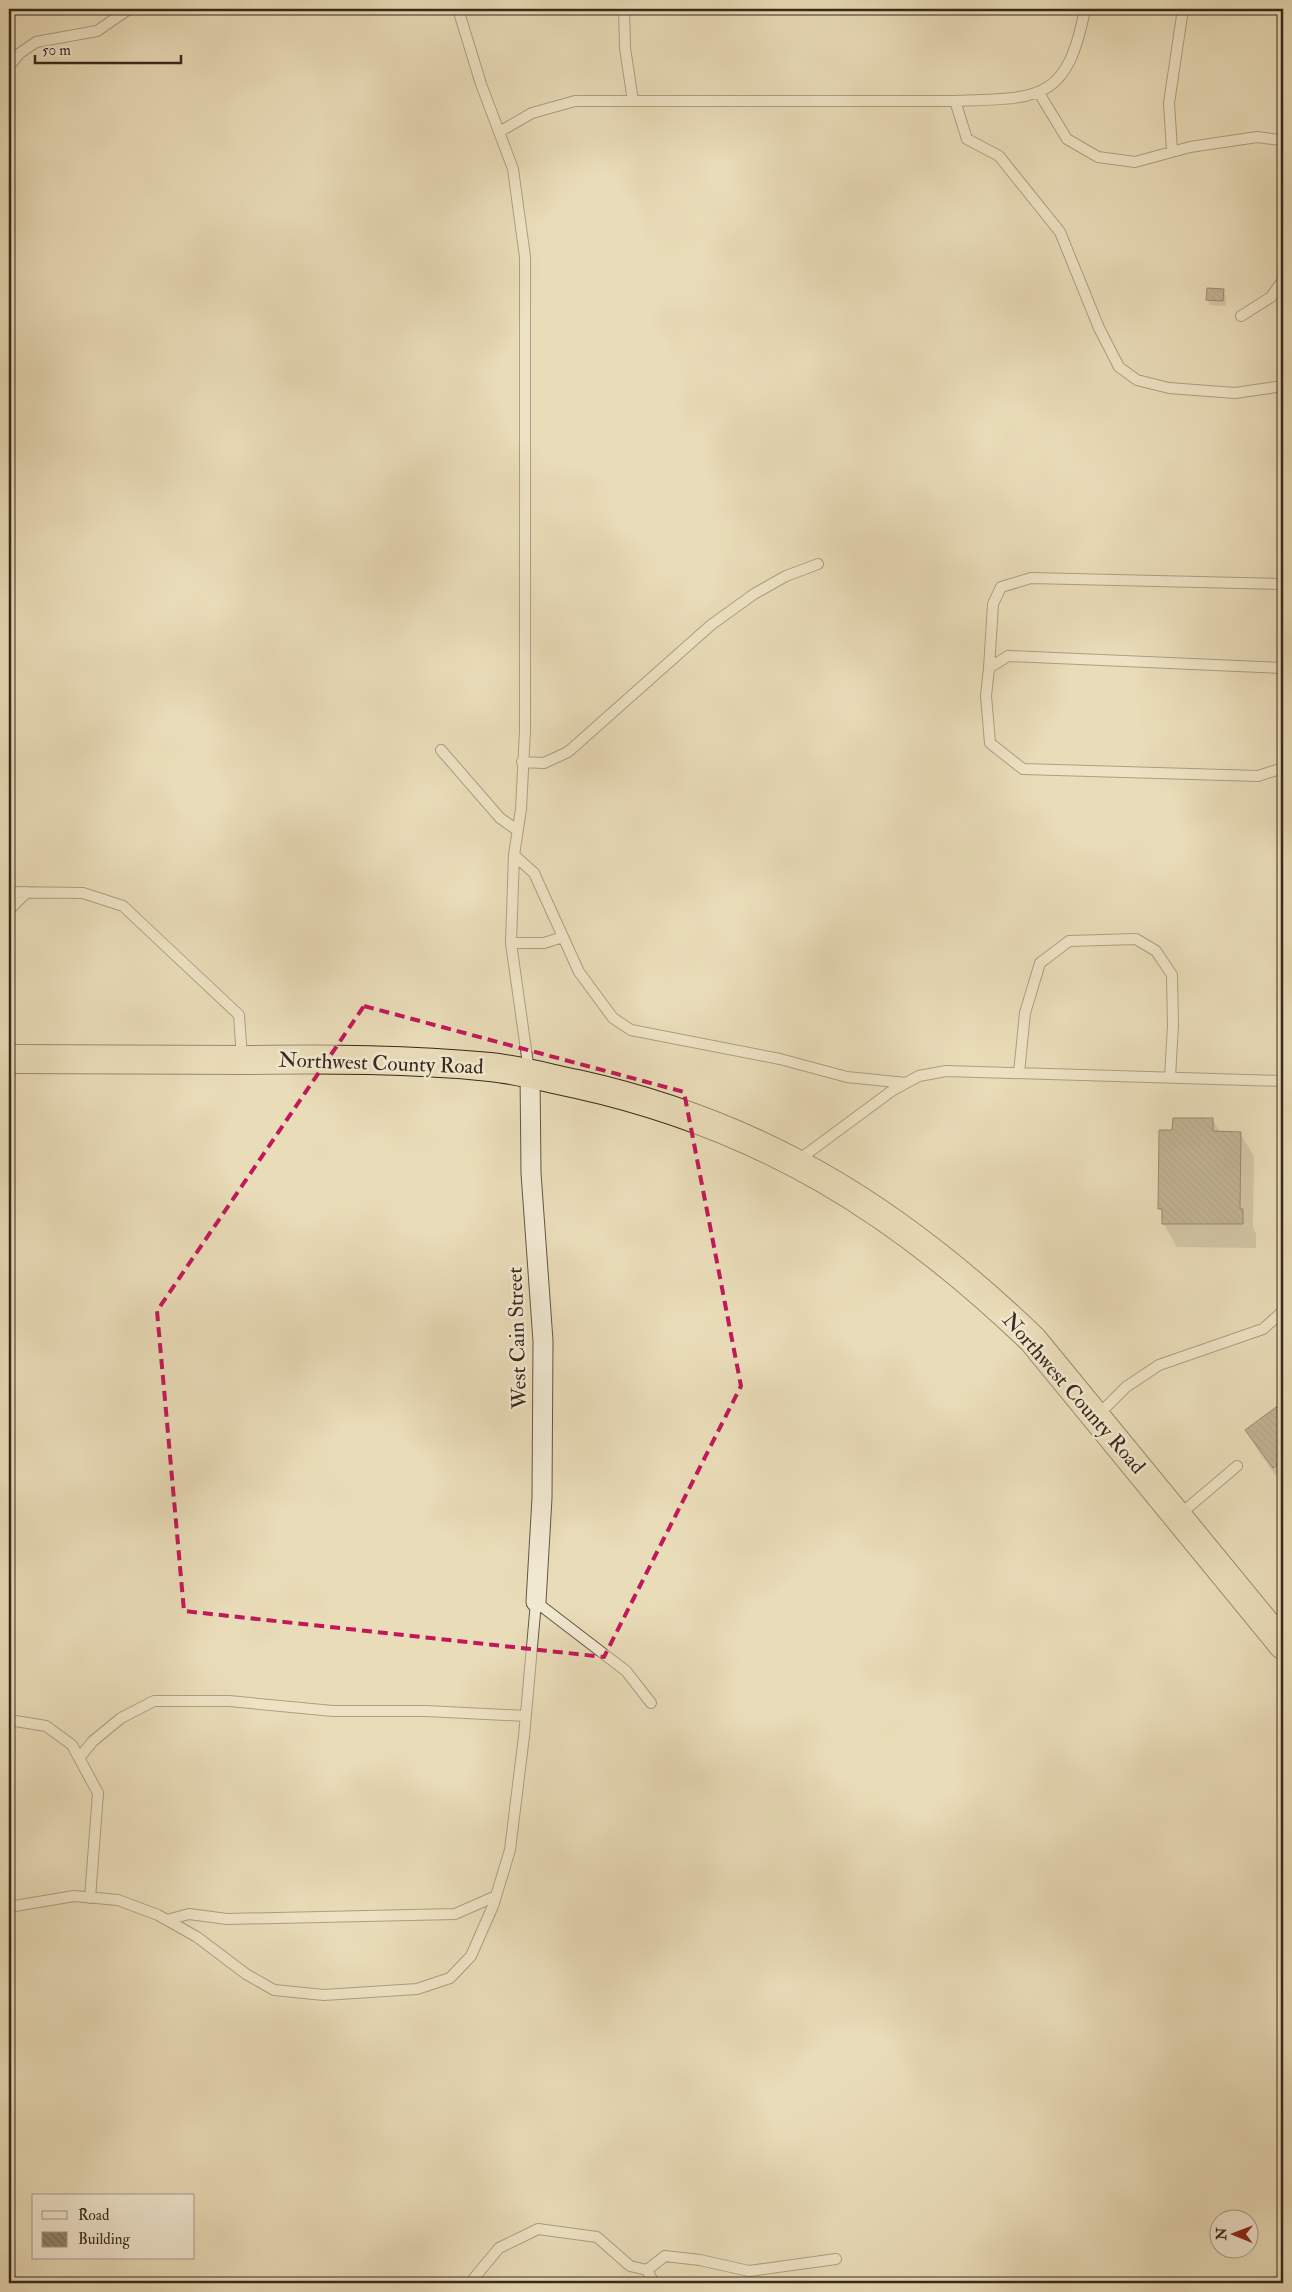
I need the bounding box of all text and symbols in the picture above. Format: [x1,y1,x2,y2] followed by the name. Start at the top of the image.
[35,32,181,64] scale bar
[42,41,71,60] text: 50 m
[278,1046,485,1081] street label: Northwest County Road
[502,1266,534,1410] street label: West Cain Street
[996,1307,1152,1480] street label: Northwest County Road
[32,2194,195,2260] legend
[78,2206,110,2225] text: Road
[1210,2210,1260,2260] north arrow
[1213,2227,1230,2241] text: N
[78,2230,130,2249] text: Building

